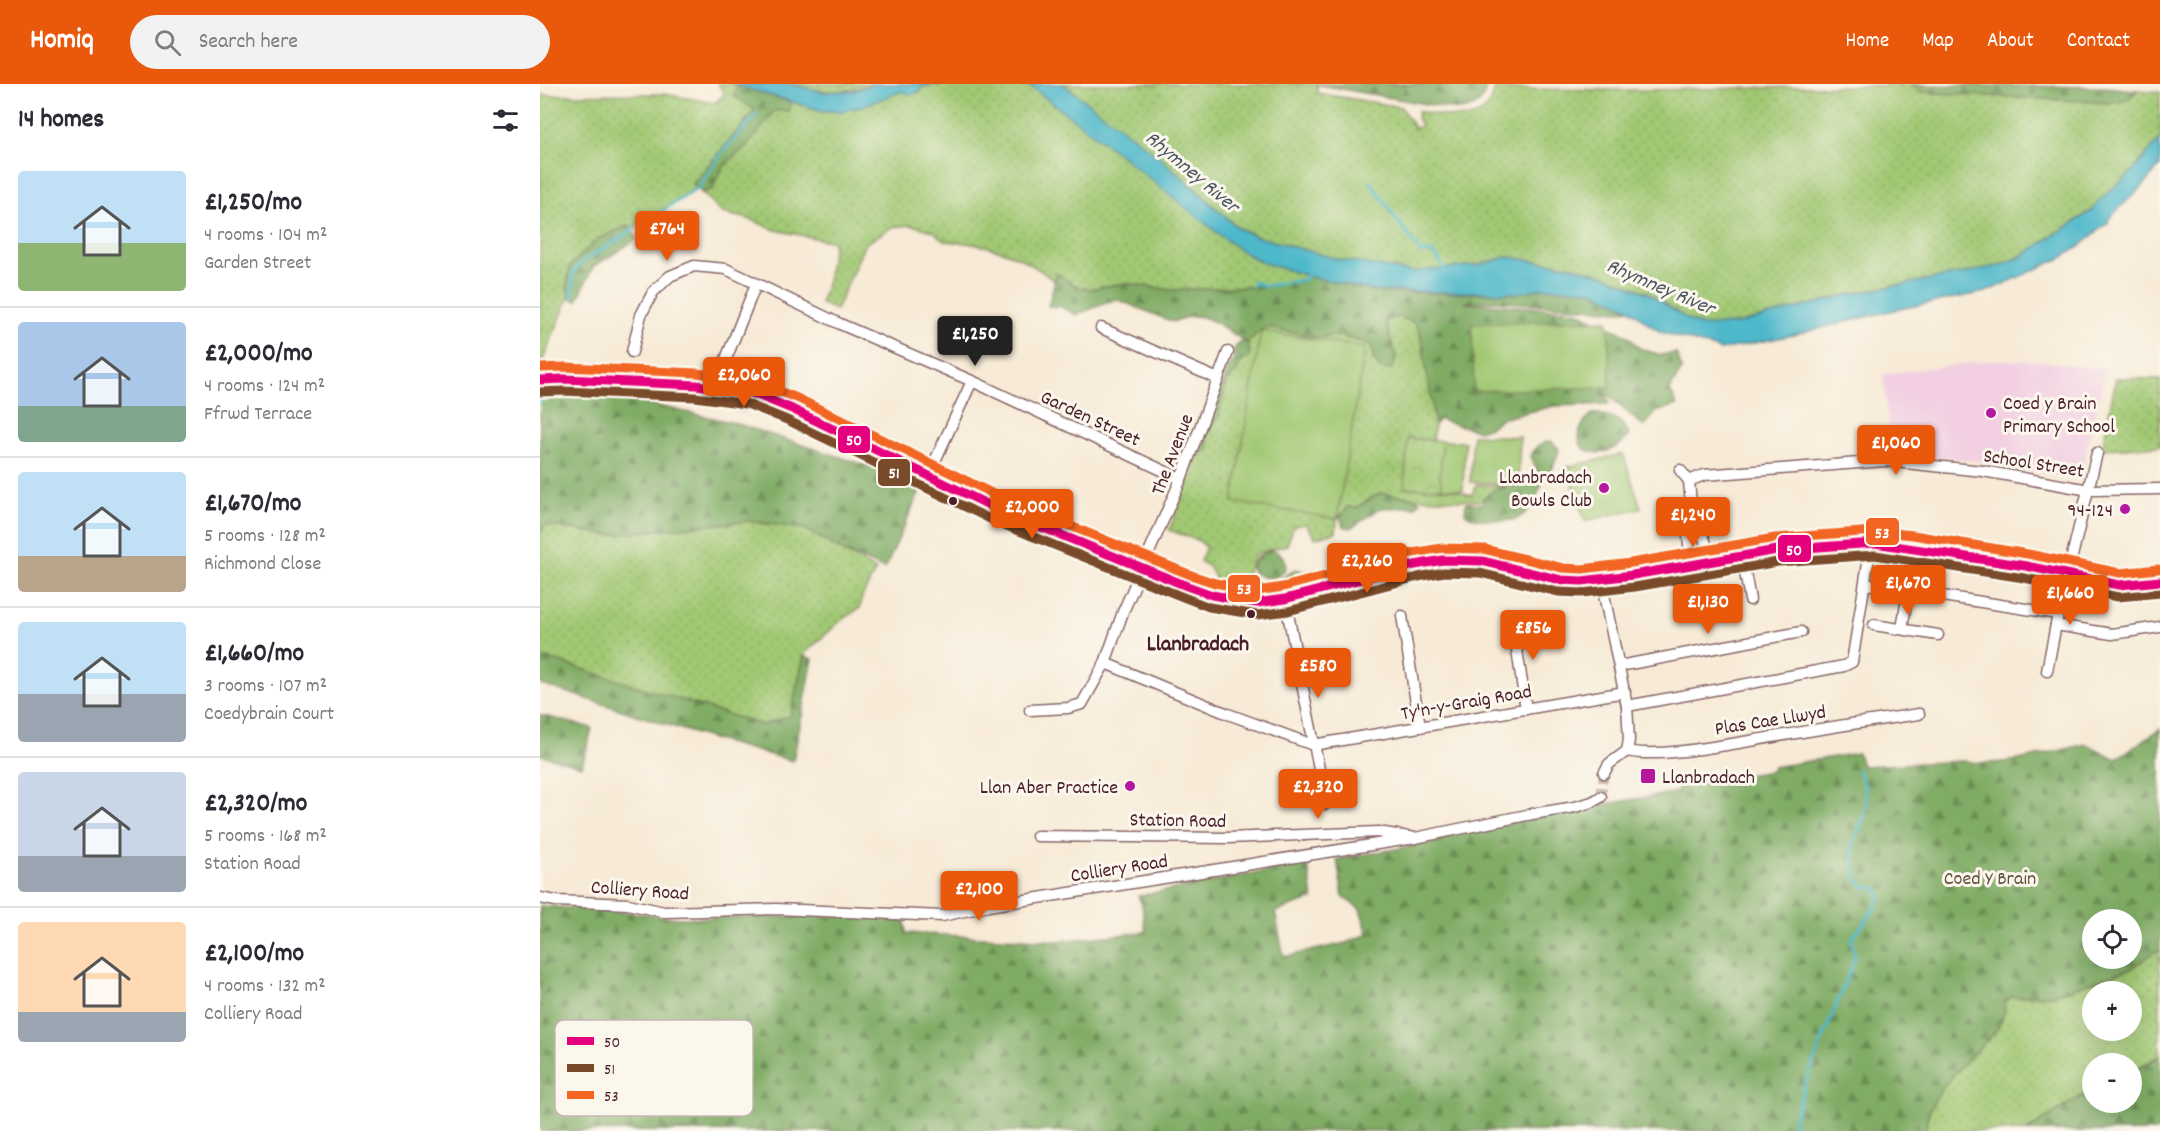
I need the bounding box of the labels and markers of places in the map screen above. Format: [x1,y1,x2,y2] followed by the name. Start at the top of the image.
[631,211,703,262] pin: £764
[926,316,1024,367] pin: £1,250
[695,357,793,408] pin: £2,060
[2003,391,2115,442] place label: Coed y Brain Primary School
[1984,406,1998,420] marker: Coed y Brain Primary School
[1847,425,1945,476] pin: £1,060
[1499,465,1592,516] place label: Llanbradach Bowls Club
[1597,481,1611,495] marker: Llanbradach Bowls Club
[983,489,1081,540] pin: £2,000
[947,495,959,507] unlabelled marker
[1644,497,1742,548] pin: £1,240
[2067,498,2113,526] place label: 94-124
[2118,502,2132,516] marker: 94-124
[1318,543,1416,594] pin: £2,260
[1859,565,1957,616] pin: £1,670
[2021,575,2119,626] pin: £1,660
[1659,584,1757,635] pin: £1,130
[1245,608,1257,620] unlabelled marker
[1497,610,1569,661] pin: £856
[1282,648,1354,699] pin: £580
[1662,765,1755,793] place label: Llanbradach
[1639,767,1657,785] marker: Llanbradach
[1269,769,1367,820] pin: £2,320
[980,775,1118,803] place label: Llan Aber Practice
[1123,779,1137,793] marker: Llan Aber Practice
[930,871,1028,922] pin: £2,100

